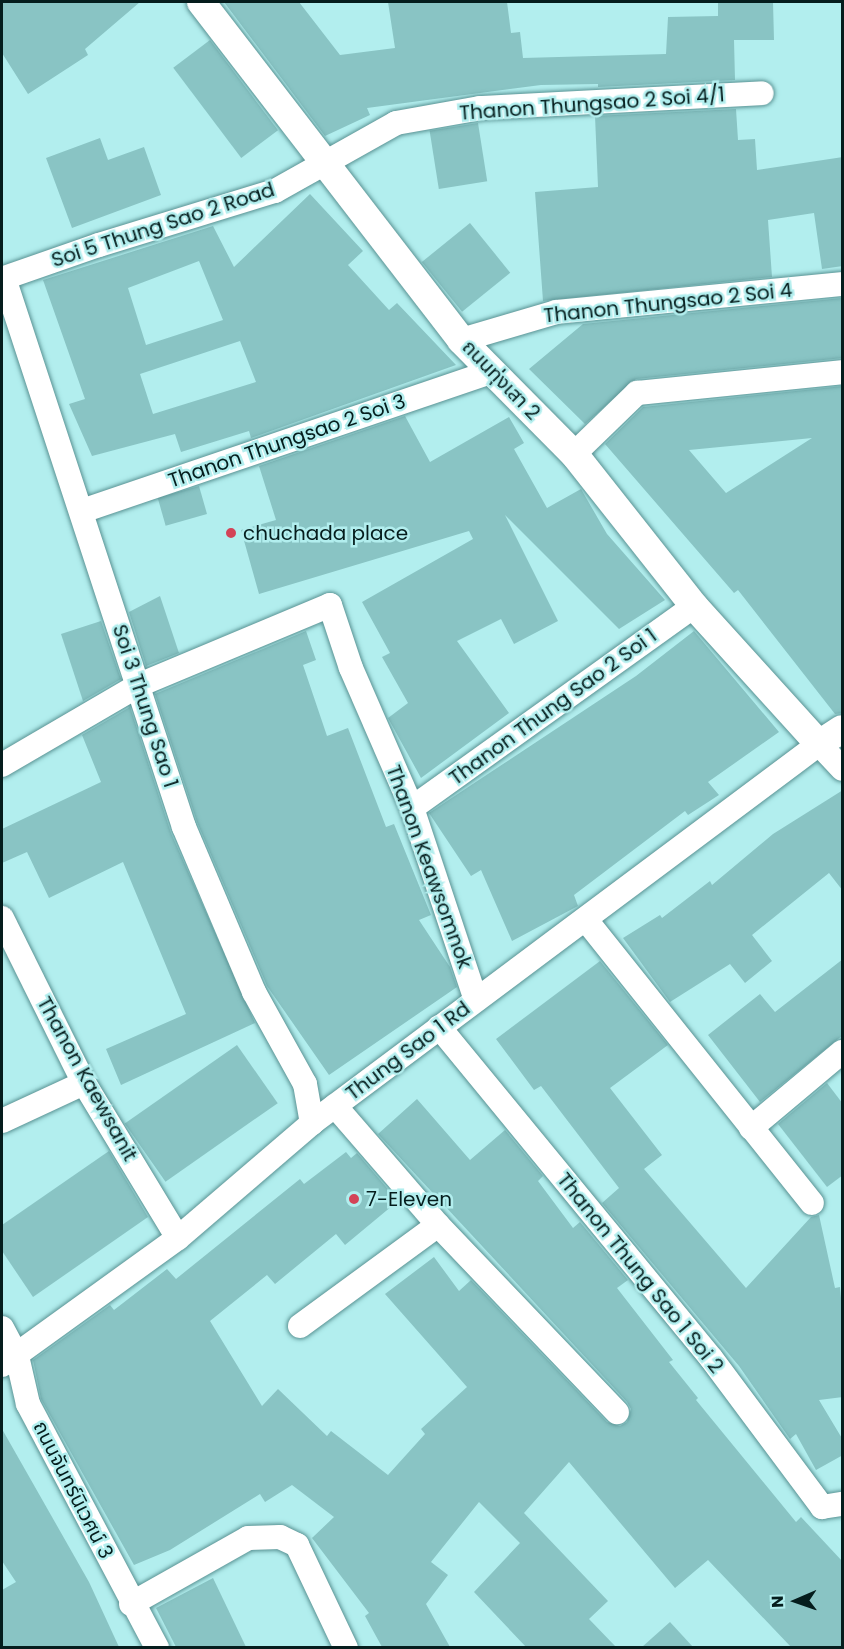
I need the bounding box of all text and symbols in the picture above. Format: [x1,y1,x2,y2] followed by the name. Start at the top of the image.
[459,83,725,125] street label: Thanon Thungsao 2 Soi 4/1
[48,178,278,272] street label: Soi 5 Thung Sao 2 Road
[542,278,794,328] street label: Thanon Thungsao 2 Soi 4
[457,335,545,425] street label: ถนนทุ่งเสา 2
[165,389,409,493] street label: Thanon Thungsao 2 Soi 3
[243,521,408,545] place label: chuchada place
[224,526,238,540] marker: chuchada place
[107,622,183,790] street label: Soi 3 Thung Sao 1
[445,624,661,790] street label: Thanon Thung Sao 2 Soi 1
[381,762,477,972] street label: Thanon Keawsomnok
[32,993,142,1165] street label: Thanon Kaewsanit
[341,997,475,1105] street label: Thung Sao 1 Rd
[552,1168,728,1378] street label: Thanon Thung Sao 1 Soi 2
[366,1187,452,1211] place label: 7-Eleven
[347,1192,361,1206] marker: 7-Eleven
[28,1417,118,1563] street label: ถนนจันทร์นิเวศน์ 3
[766,1571,826,1631] north arrow
[766,1595,789,1608] text: N

